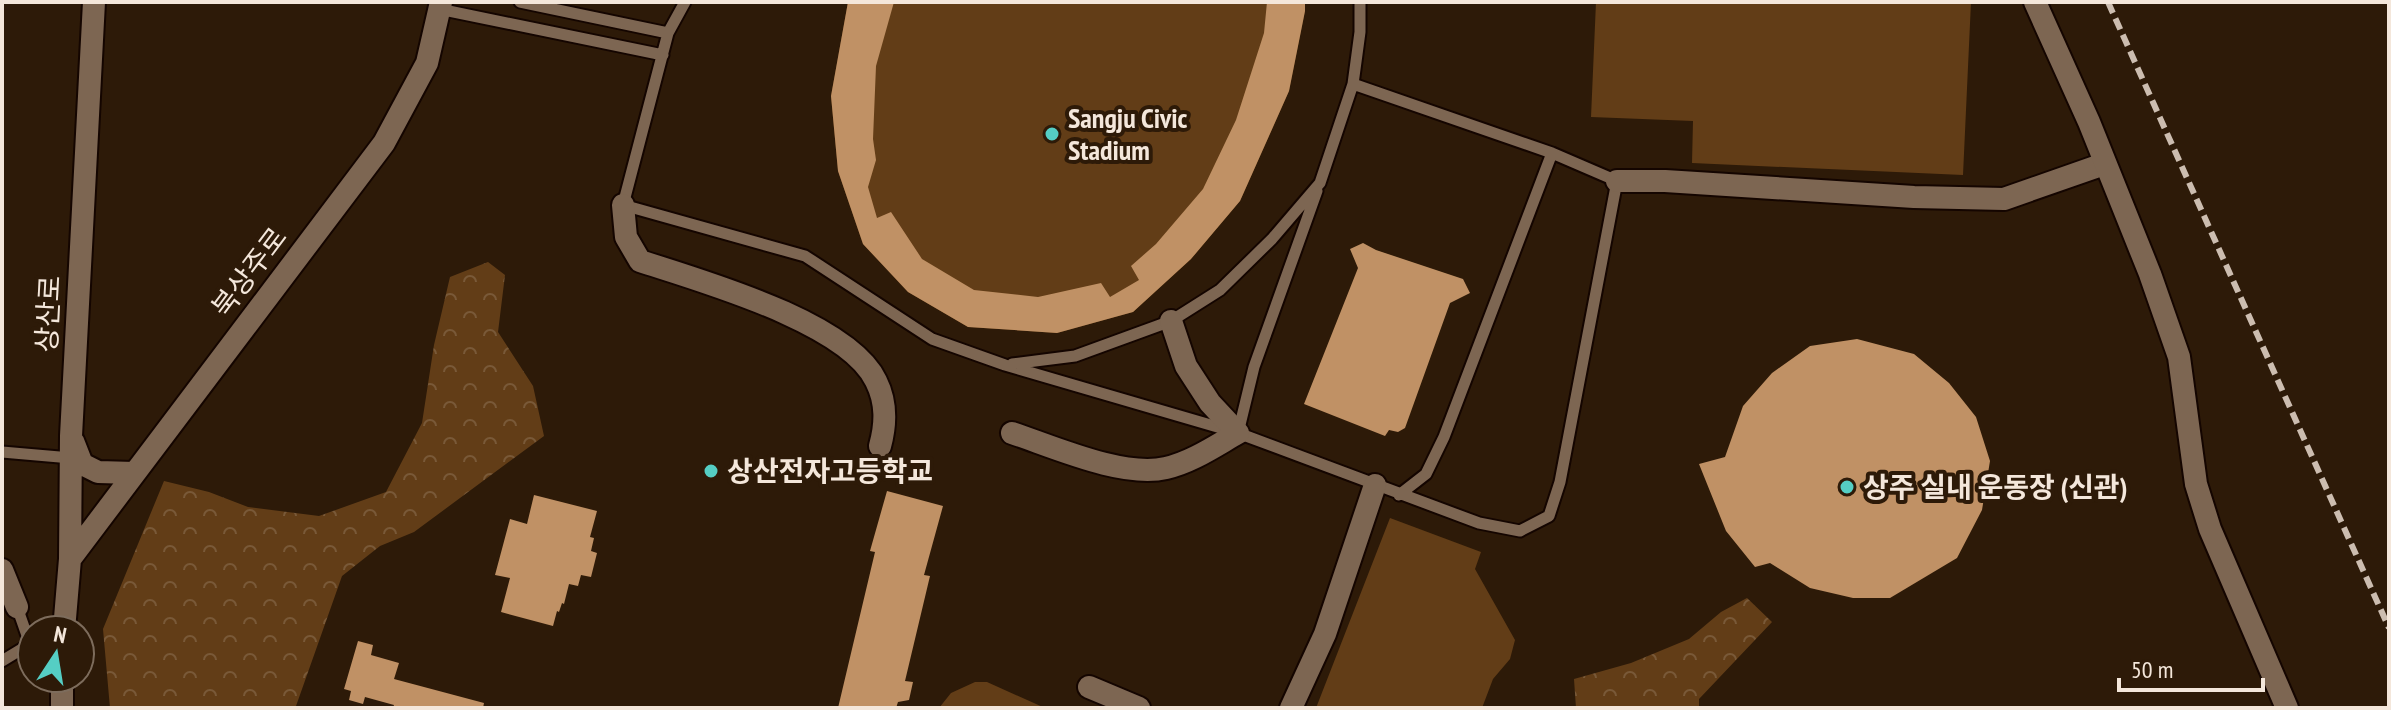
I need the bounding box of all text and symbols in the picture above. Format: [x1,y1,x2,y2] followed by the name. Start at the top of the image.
[1068,99,1188,168] place label: Sangju Civic Stadium
[1043,125,1061,143] marker: Sangju Civic Stadium
[203,219,294,324] street label: 북상주로
[27,274,68,354] street label: 상산로
[727,452,933,489] place label: 상산전자고등학교
[702,462,720,480] marker: 상산전자고등학교
[1863,468,2128,505] place label: 상주 실내 운동장 (신관)
[1838,478,1856,496] marker: 상주 실내 운동장 (신관)
[16,614,96,694] north arrow
[51,620,69,649] text: N
[2119,642,2263,692] scale bar
[2131,654,2173,685] text: 50 m

